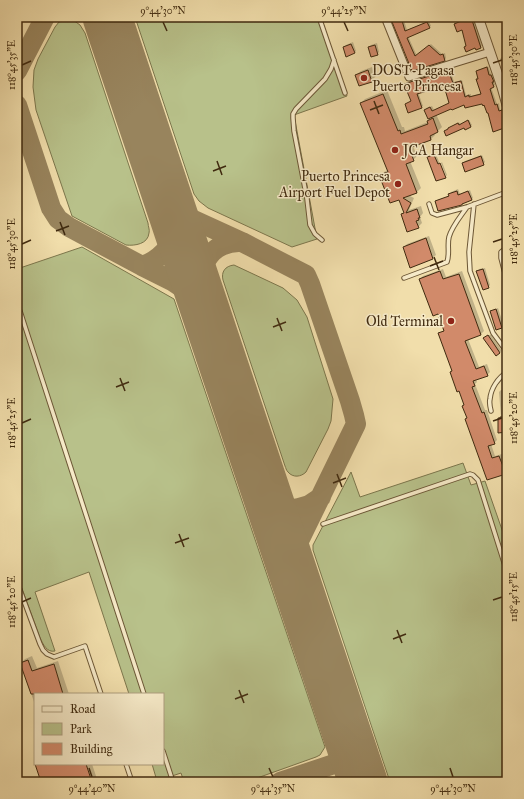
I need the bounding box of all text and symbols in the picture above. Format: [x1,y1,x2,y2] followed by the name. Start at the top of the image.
[140,5,186,17] text: 9°44'30"N
[321,5,367,17] text: 9°44'25"N
[508,34,520,86] text: 118°45'30"E
[6,40,18,90] text: 118°45'35"E
[372,62,461,95] place label: DOST-Pagasa Puerto Princesa
[359,73,369,83] marker: DOST-Pagasa Puerto Princesa
[401,142,475,160] place label: JCA Hangar
[390,145,400,155] marker: JCA Hangar
[278,168,390,201] place label: Puerto Princesa Airport Fuel Depot
[393,179,403,189] marker: Puerto Princesa Airport Fuel Depot
[508,214,520,264] text: 118°45'25"E
[6,218,18,270] text: 118°45'30"E
[366,313,443,330] place label: Old Terminal
[446,316,456,326] marker: Old Terminal
[508,392,520,444] text: 118°45'20"E
[6,398,18,448] text: 118°45'25"E
[508,572,520,622] text: 118°45'15"E
[6,576,18,628] text: 118°45'20"E
[34,693,164,765] legend
[70,702,96,716] text: Road
[70,722,92,736] text: Park
[70,742,113,757] text: Building
[68,783,116,795] text: 9°44'40"N
[251,783,296,795] text: 9°44'35"N
[430,783,476,795] text: 9°44'30"N

